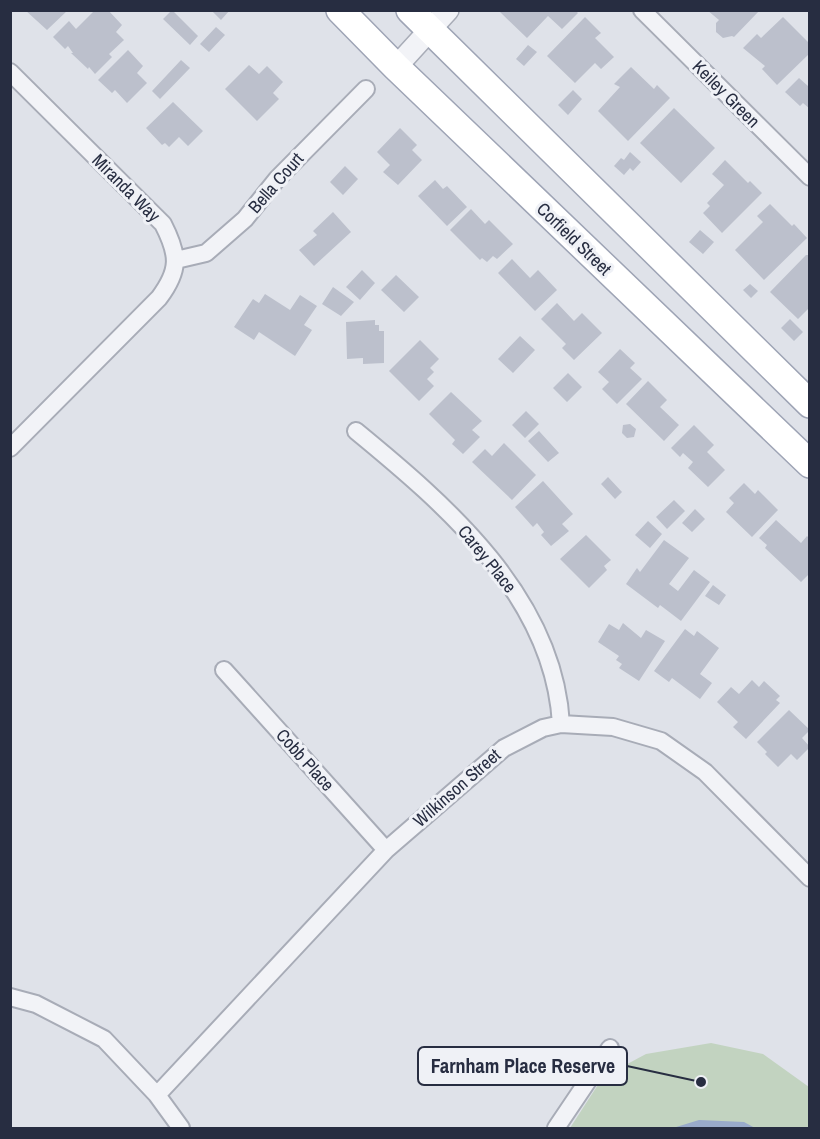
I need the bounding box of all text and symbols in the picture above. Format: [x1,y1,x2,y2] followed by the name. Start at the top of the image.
[687,54,766,133] street label: Keiley Green
[242,147,309,218] street label: Bella Court
[87,148,166,228] street label: Miranda Way
[531,197,617,281] street label: Corfield Street
[452,520,522,598] street label: Carey Place
[271,723,340,796] street label: Cobb Place
[408,743,506,833] street label: Wilkinson Street
[418,1047,627,1085] callout: Farnham Place Reserve
[431,1052,615,1079] text: Farnham Place Reserve

